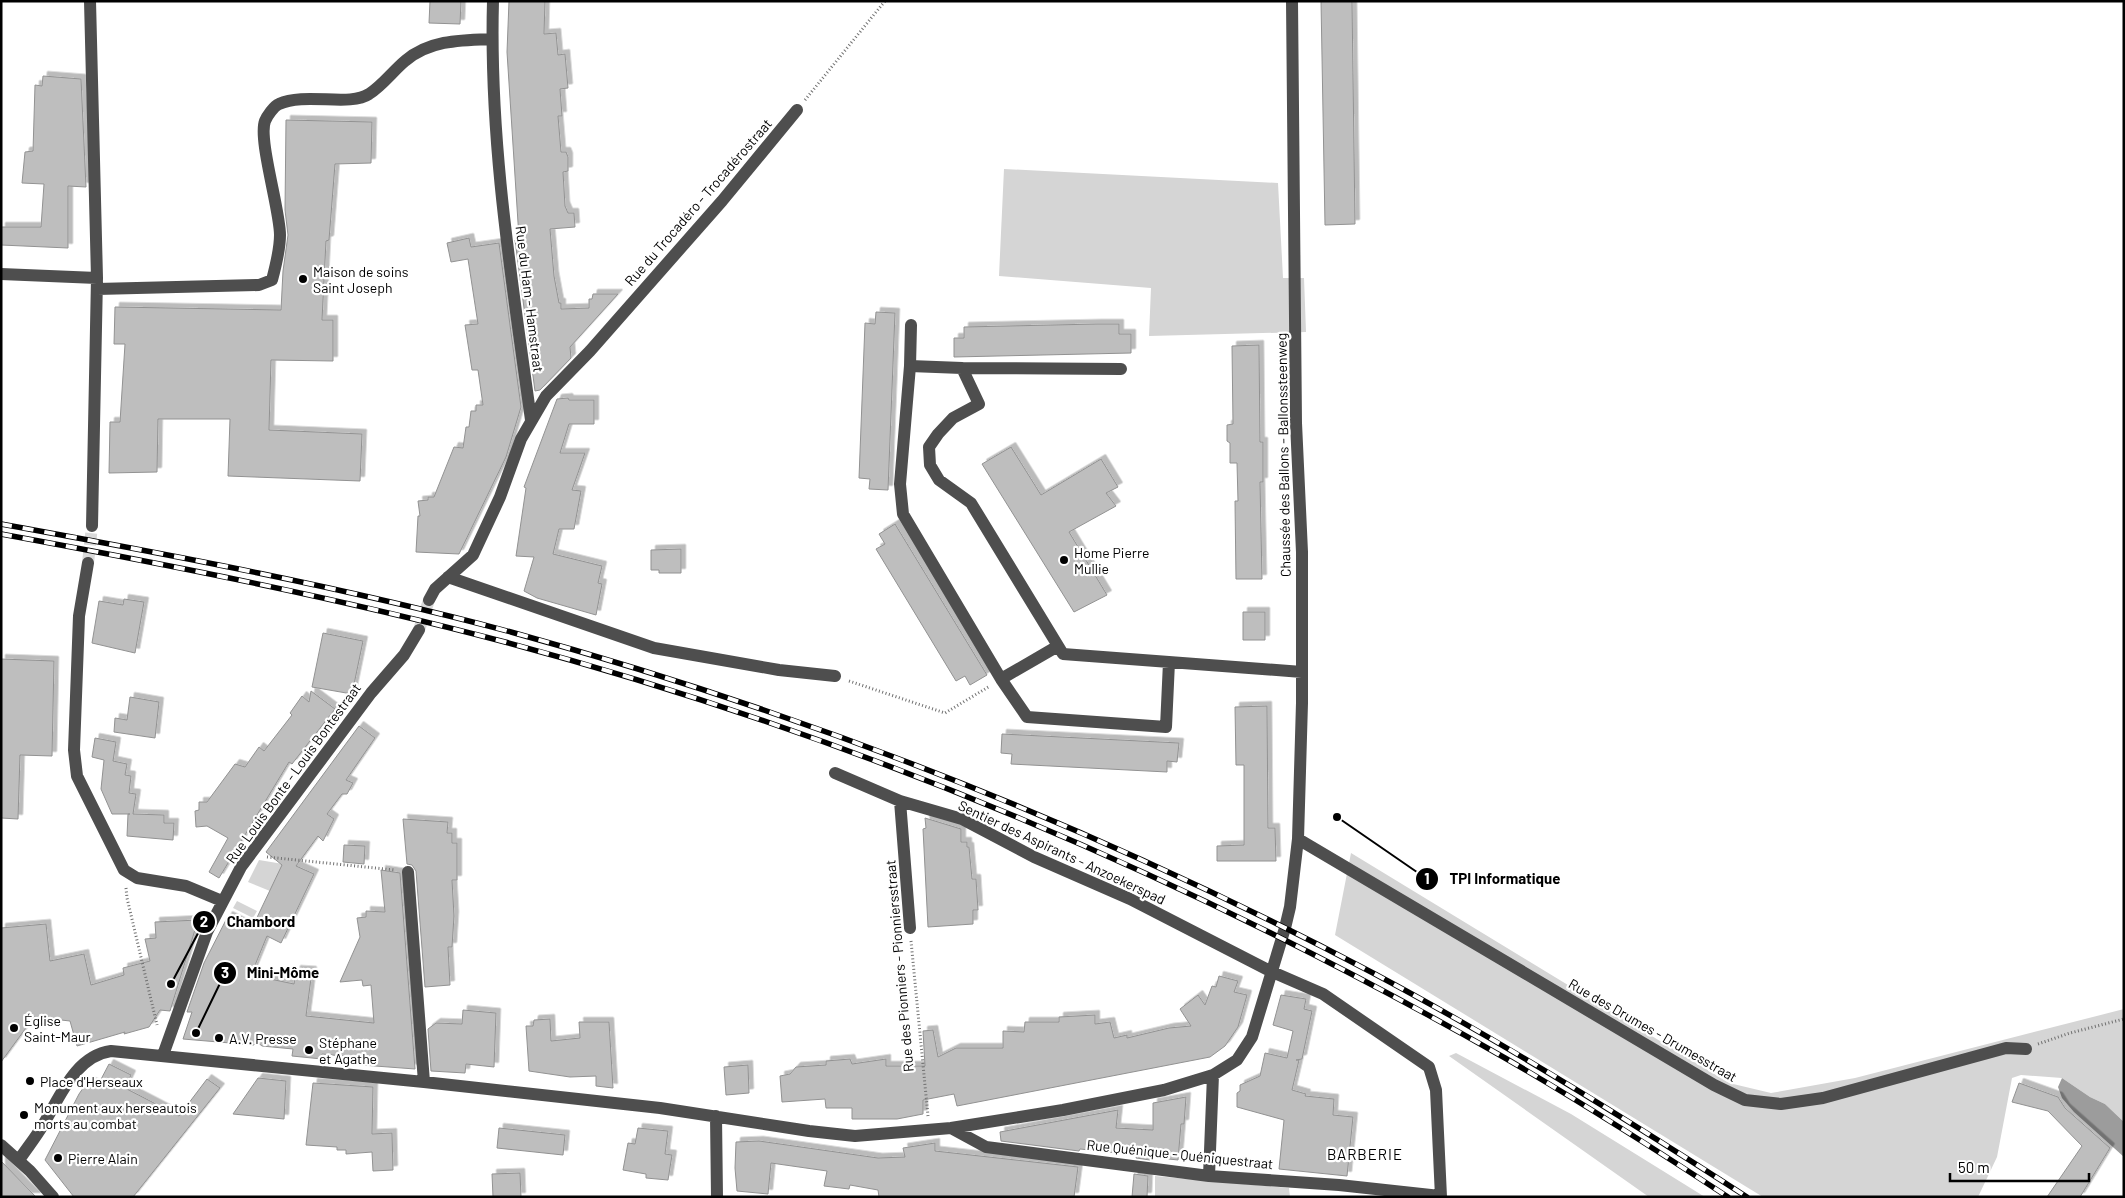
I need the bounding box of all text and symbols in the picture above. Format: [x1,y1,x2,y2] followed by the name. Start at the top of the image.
[621,115,775,289] street label: Rue du Trocadéro - Trocadérostraat
[513,225,547,373] street label: Rue du Ham - Hamstraat
[313,263,409,296] place label: Maison de soins Saint Joseph
[297,273,309,285] marker: Maison de soins Saint Joseph
[1272,333,1294,577] street label: Chaussée des Ballons - Ballonssteenweg
[1074,544,1149,577] place label: Home Pierre Mullie
[1058,554,1070,566] marker: Home Pierre Mullie
[222,680,364,866] street label: Rue Louis Bonte - Louis Bontestraat
[956,796,1168,908] street label: Sentier des Aspirants - Anzoekerspad
[881,859,917,1073] street label: Rue des Pionniers - Pionniersstraat
[1415,864,1571,894] callout: TPI Informatique
[1424,869,1430,887] text: 1
[1450,869,1560,887] text: TPI Informatique
[192,907,305,937] callout: Chambord
[200,912,208,930] text: 2
[227,912,295,930] text: Chambord
[212,958,330,988] callout: Mini-Môme
[221,963,229,981] text: 3
[247,963,319,981] text: Mini-Môme
[1566,975,1740,1085] street label: Rue des Drumes - Drumesstraat
[24,1012,91,1045] place label: Église Saint-Maur
[8,1022,20,1034] marker: Église Saint-Maur
[229,1030,297,1047] place label: A.V. Presse
[213,1032,225,1044] marker: A.V. Presse
[319,1034,377,1067] place label: Stéphane et Agathe
[303,1044,315,1056] marker: Stéphane et Agathe
[40,1073,143,1090] place label: Place d'Herseaux
[24,1075,36,1087] marker: Place d'Herseaux
[34,1099,197,1132] place label: Monument aux herseautois morts au combat
[18,1109,30,1121] marker: Monument aux herseautois morts au combat
[1086,1136,1274,1172] street label: Rue Quénique - Quéniquestraat
[1327,1145,1403,1163] district label: BARBERIE
[68,1150,138,1167] place label: Pierre Alain
[1950,1150,2089,1182] scale bar
[52,1152,64,1164] marker: Pierre Alain
[1958,1158,1990,1176] text: 50 m

